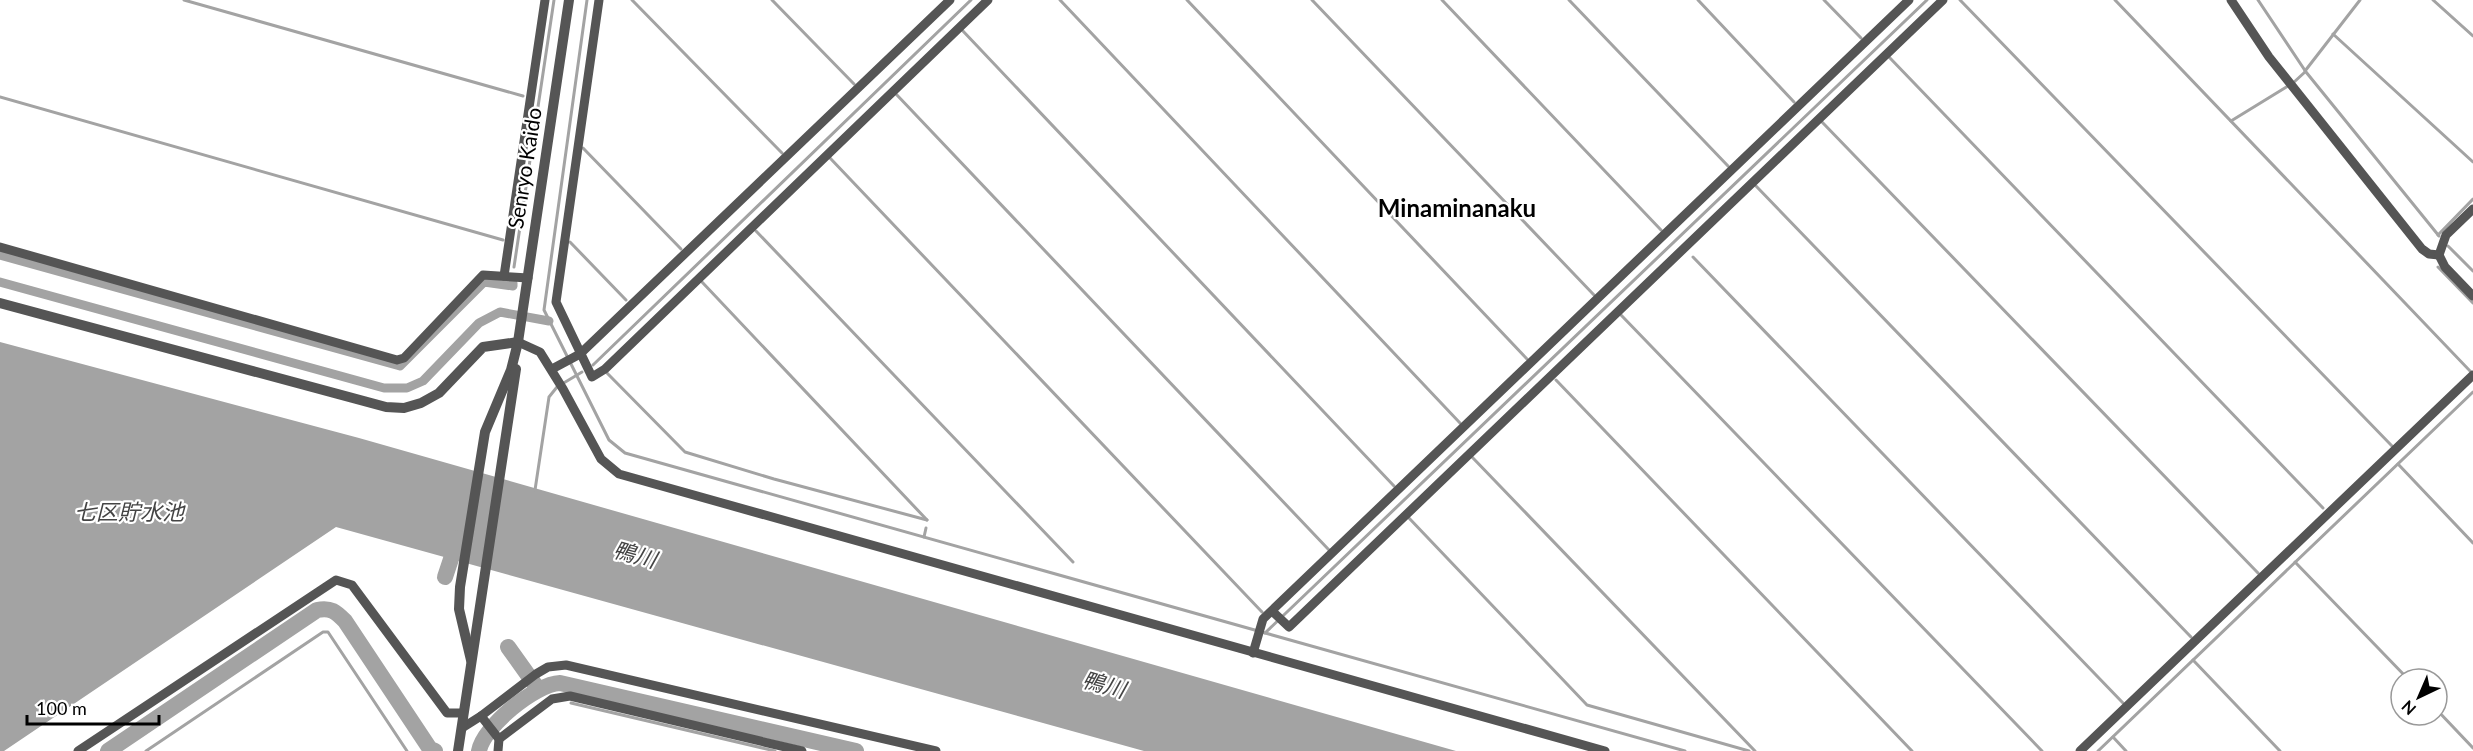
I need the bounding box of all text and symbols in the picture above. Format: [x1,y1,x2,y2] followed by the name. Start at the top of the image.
[502,105,546,230] street label: Senryo Kaido
[1378,193,1536,222] district label: Minaminanaku
[74,498,186,525] water label: 七区貯水池
[610,535,662,573] water label: 鴨川
[1079,665,1131,703] water label: 鴨川
[2389,667,2449,727] north arrow
[27,688,159,726] scale bar
[36,697,87,719] text: 100 m
[2397,697,2419,719] text: N

